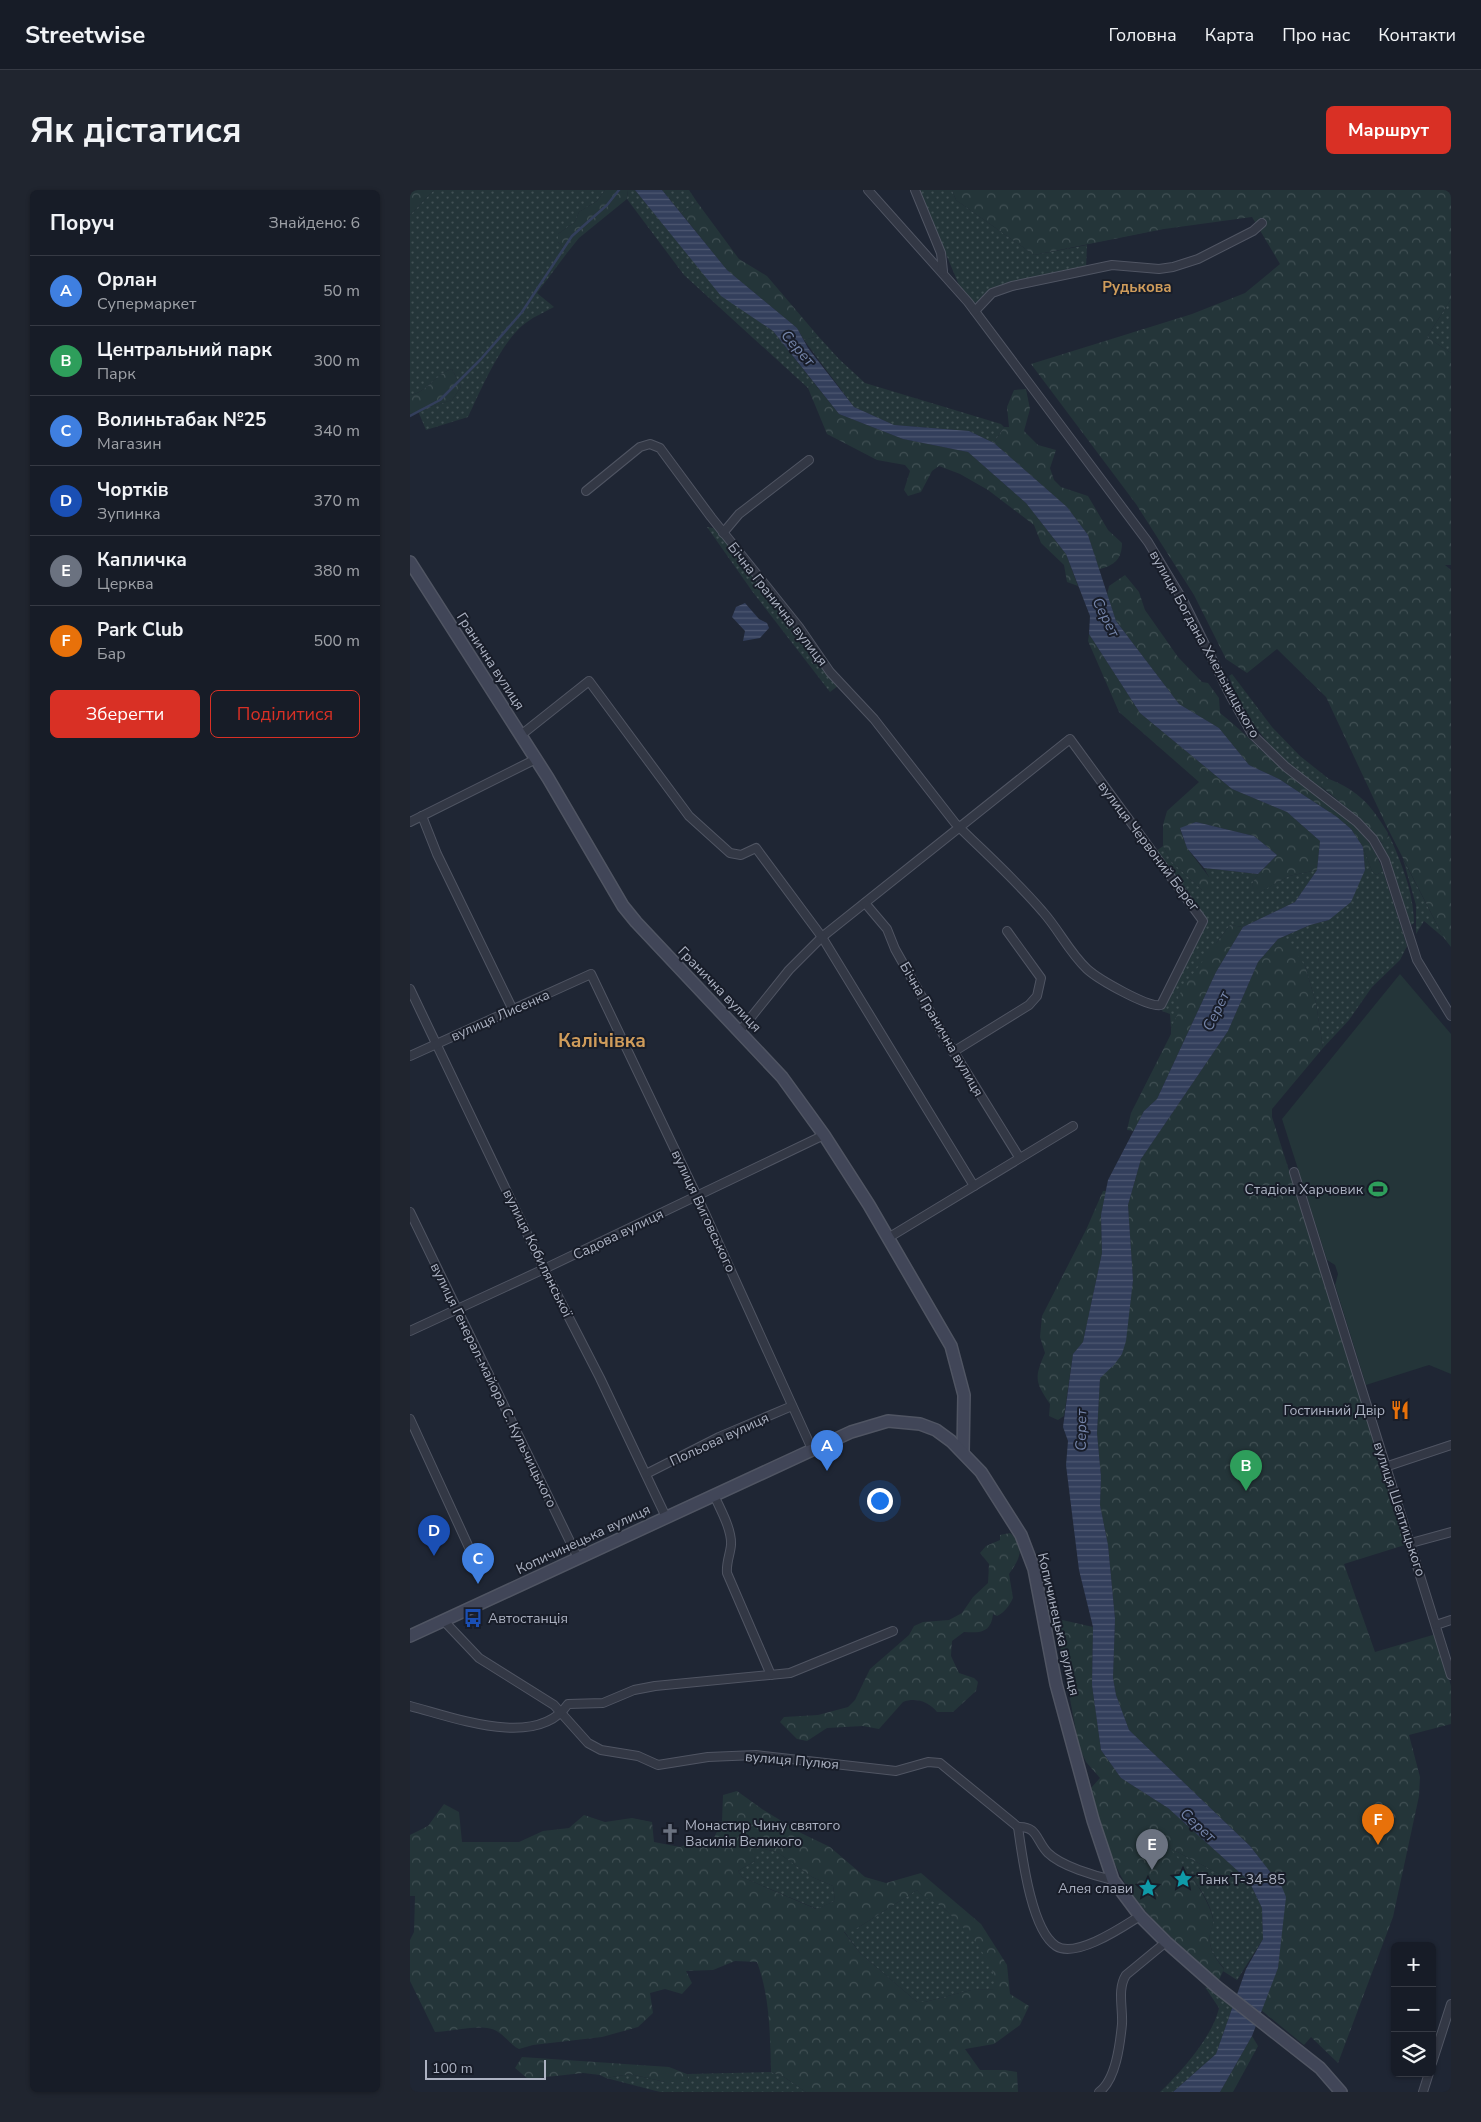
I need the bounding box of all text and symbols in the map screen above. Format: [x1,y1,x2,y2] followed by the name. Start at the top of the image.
[25,19,145,51] text: Streetwise
[1108,23,1177,47] text: Головна
[1205,23,1254,47] text: Карта
[1282,23,1350,47] text: Про нас
[1378,23,1456,47] text: Контакти
[1326,106,1451,154] button: Маршрут
[30,107,242,154] text: Як дістатися
[50,209,115,237] text: Поруч
[268,212,360,234] text: Знайдено: 6
[97,267,157,293] text: Орлан
[1102,277,1172,297] district label: Рудькова
[60,280,72,302] text: A
[323,280,360,302] text: 50 m
[97,293,196,315] text: Супермаркет
[777,326,820,371] water label: Серет
[97,337,272,363] text: Центральний парк
[60,350,72,372] text: B
[313,350,360,372] text: 300 m
[97,363,136,385] text: Парк
[97,407,267,433] text: Волиньтабак №25
[61,420,71,442] text: C
[313,420,360,442] text: 340 m
[97,433,162,455] text: Магазин
[97,477,169,503] text: Чортків
[60,490,72,512] text: D
[313,490,360,512] text: 370 m
[97,503,161,525] text: Зупинка
[723,538,832,670] street label: Бічна Гранична вулиця
[97,547,187,573] text: Капличка
[1145,547,1264,742] street label: вулиця Богдана Хмельницького
[61,560,71,582] text: E
[313,560,360,582] text: 380 m
[97,573,154,595] text: Церква
[1088,594,1125,641] water label: Серет
[452,609,529,714] street label: Гранична вулиця
[97,617,183,643] text: Park Club
[62,630,71,652] text: F
[313,630,360,652] text: 500 m
[97,643,126,665] text: Бар
[50,690,200,738] button: Зберегти
[210,690,360,738] button: Поділитися
[1093,777,1204,915] street label: вулиця Червоний Берег
[674,942,766,1036] street label: Гранична вулиця
[895,959,988,1100] street label: Бічна Гранична вулиця
[448,985,553,1046] street label: вулиця Лисенка
[1198,987,1235,1034] water label: Серет
[558,1028,646,1054] district label: Калічівка
[667,1147,740,1276] street label: вулиця Виговського
[1367,1178,1389,1200] sports icon: Стадіон Харчовик
[1245,1180,1364,1199] place label: Стадіон Харчовик
[498,1186,577,1321] street label: вулиця Кобилянської
[570,1204,667,1265] street label: Садова вулиця
[426,1260,561,1511] street label: вулиця Генерал-майора С. Кульчицького
[1389,1399,1411,1421] restaurant icon: Гостинний Двір
[1284,1401,1385,1420] place label: Гостинний Двір
[667,1408,772,1471] street label: Польова вулиця
[1071,1408,1091,1451] water label: Серет
[811,1430,843,1471] pin: A
[1369,1439,1430,1579] street label: вулиця Шептицького
[1230,1450,1262,1491] pin: B
[867,1488,893,1514] your location
[513,1500,653,1579] street label: Копичинецька вулиця
[418,1515,450,1556] pin: D
[462,1543,494,1584] pin: C
[1033,1551,1084,1697] street label: Копичинецька вулиця
[462,1607,484,1629] bus stop icon: Автостанція
[488,1609,568,1628] place label: Автостанція
[744,1747,840,1774] street label: вулиця Пулюя
[1176,1803,1221,1847] water label: Серет
[1362,1804,1394,1845] pin: F
[685,1816,840,1851] place label: Монастир Чину святого Василія Великого
[659,1822,681,1844] church icon: Монастир Чину святого Василія Великого
[1136,1829,1168,1870] pin: E
[1172,1868,1194,1890] place icon: Танк Т-34-85
[1198,1870,1285,1889] place label: Танк Т-34-85
[1137,1877,1159,1899] place icon: Алея слави
[1058,1879,1133,1898] place label: Алея слави
[1391,1942,1436,2077] map controls
[1391,1942,1436,1987] button: +
[1391,1987,1436,2032] button: −
[1391,2032,1436,2077] button: layers
[425,2057,546,2080] scale bar
[432,2059,473,2078] text: 100 m

